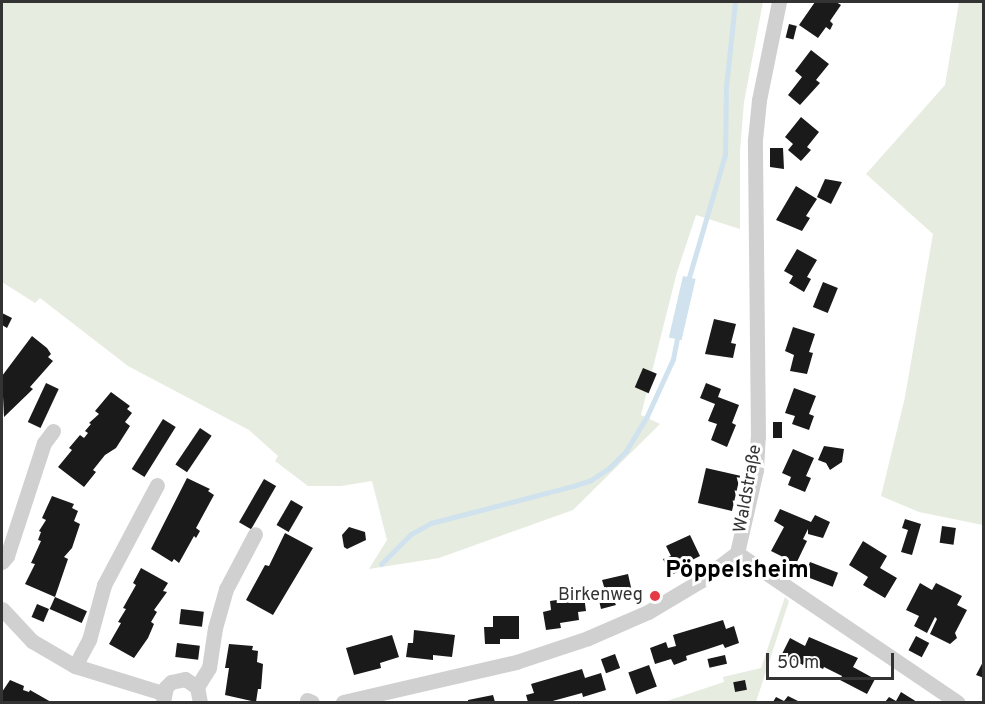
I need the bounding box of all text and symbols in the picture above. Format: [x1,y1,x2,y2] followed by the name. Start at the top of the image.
[731,443,767,535] street label: Waldstraße
[665,558,809,586] district label: Pöppelsheim
[558,585,643,607] place label: Birkenweg
[648,589,662,603] marker: Birkenweg
[769,641,896,679] scale bar
[777,652,819,675] text: 50 m

